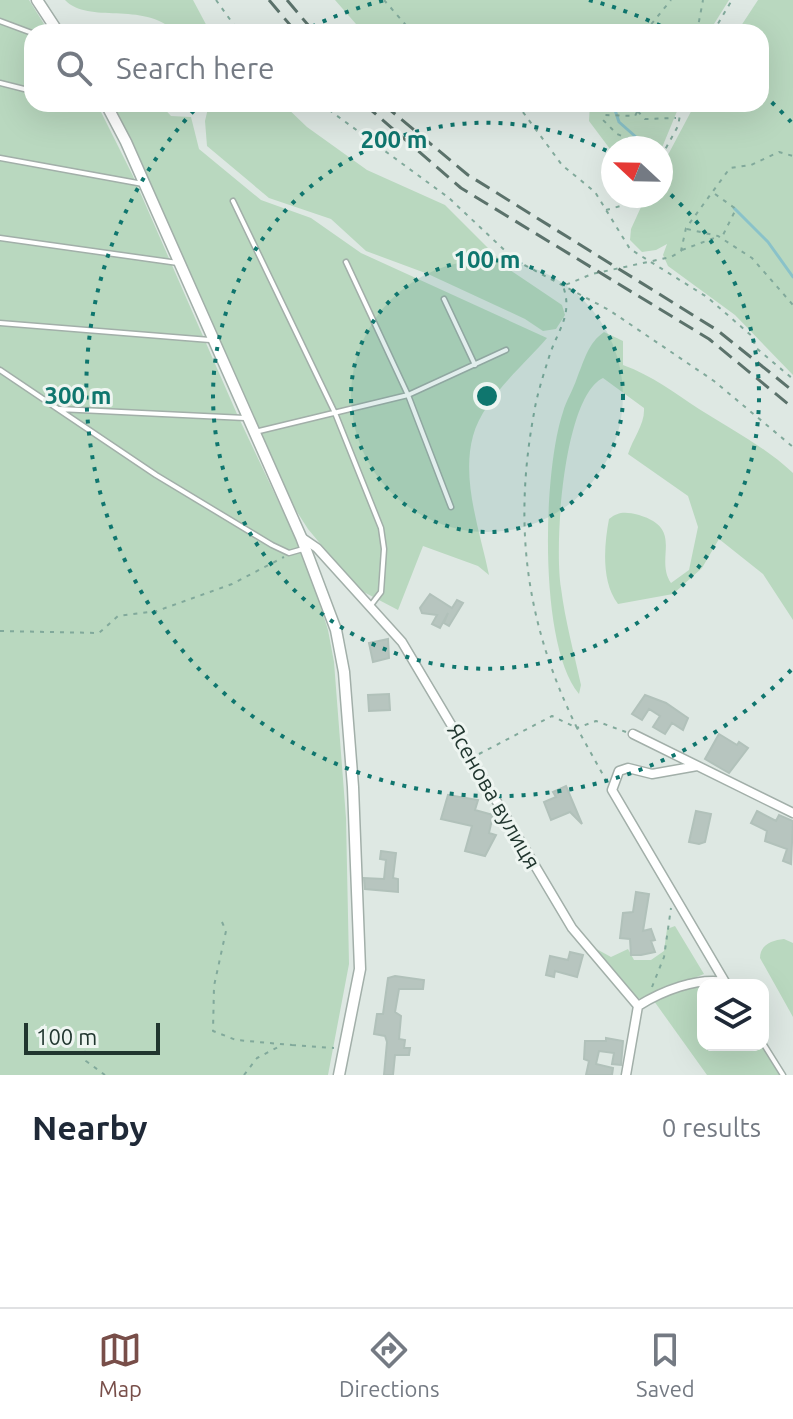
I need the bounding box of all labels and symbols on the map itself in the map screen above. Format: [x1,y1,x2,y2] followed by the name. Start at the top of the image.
[361,126,427,153] text: 200 m
[601,136,673,208] north arrow
[454,246,520,273] text: 100 m
[45,382,111,409] text: 300 m
[473,382,501,410] centre of rings
[443,719,546,873] street label: Ясенова вулиця
[24,1019,160,1055] scale bar

